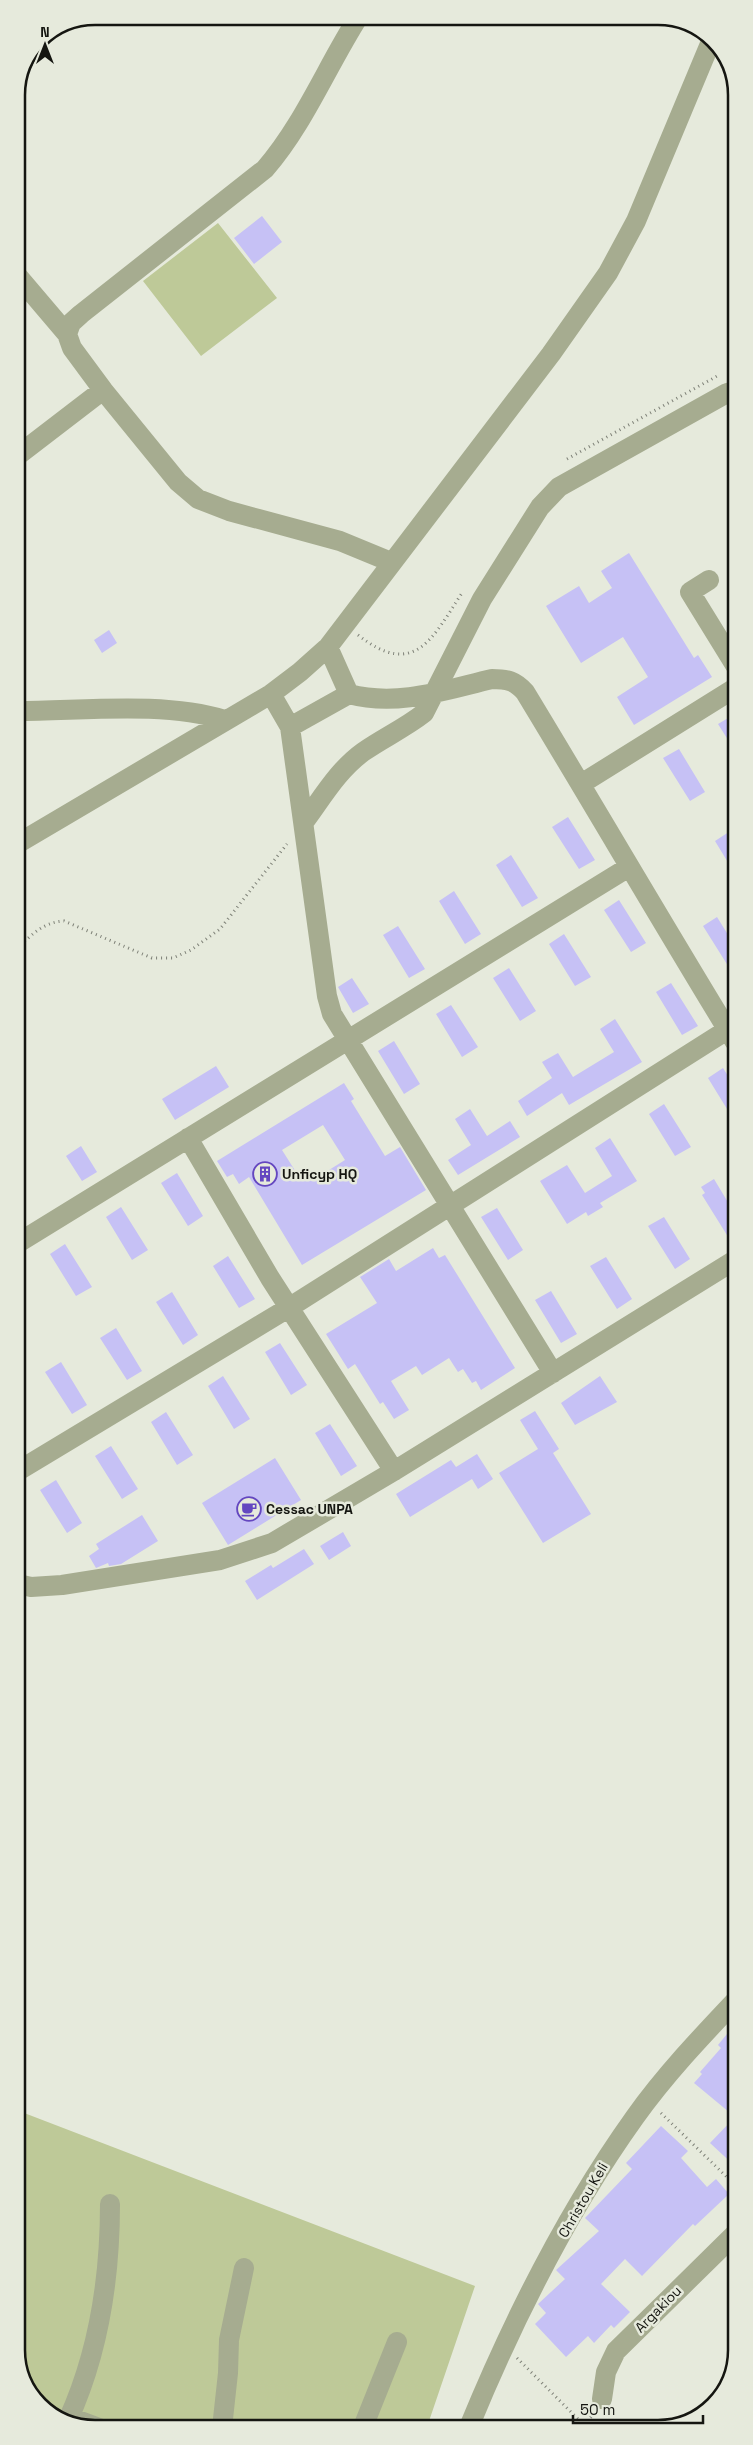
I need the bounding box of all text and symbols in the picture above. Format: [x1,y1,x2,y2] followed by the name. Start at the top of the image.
[20,20,70,70] north arrow
[40,23,50,41] text: N
[252,1161,278,1187] building icon: Unficyp HQ
[282,1165,357,1183] place label: Unficyp HQ
[236,1496,262,1522] cafe icon: Cessac UNPA
[266,1500,353,1518] place label: Cessac UNPA
[554,2159,612,2241] street label: Christou Keli
[631,2282,685,2336] street label: Argakiou
[573,2392,703,2424] scale bar
[580,2400,615,2419] text: 50 m

